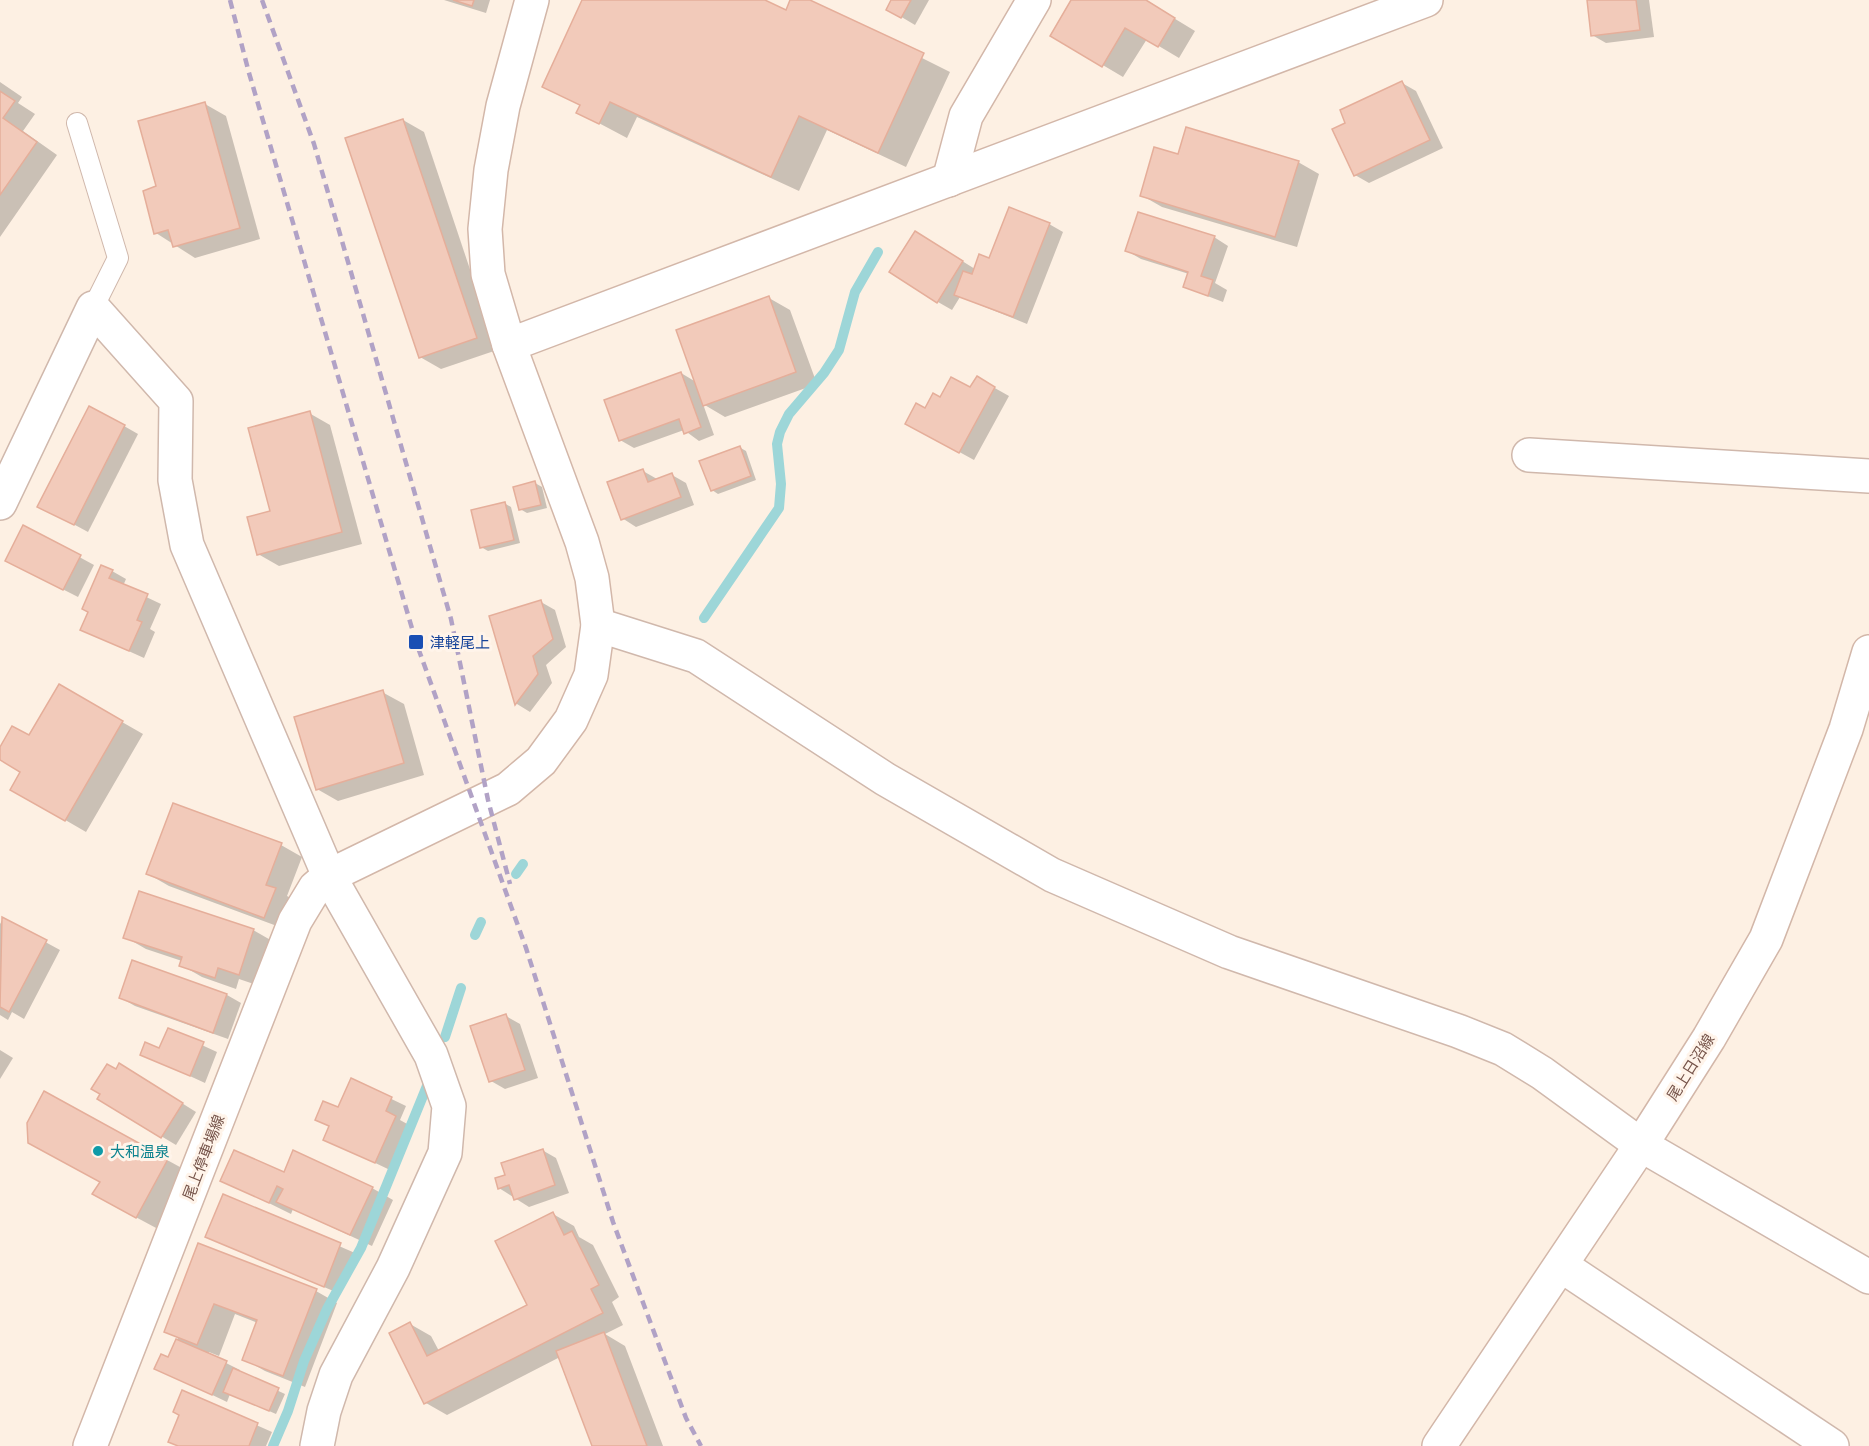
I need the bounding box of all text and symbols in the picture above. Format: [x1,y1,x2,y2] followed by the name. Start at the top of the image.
[407,633,425,651] marker: 津軽尾上
[430,633,490,651] place label: 津軽尾上
[1662,1030,1718,1104] street label: 尾上日沼線
[178,1112,228,1202] street label: 尾上停車場線
[110,1142,170,1160] place label: 大和温泉
[91,1144,105,1158] marker: 大和温泉

